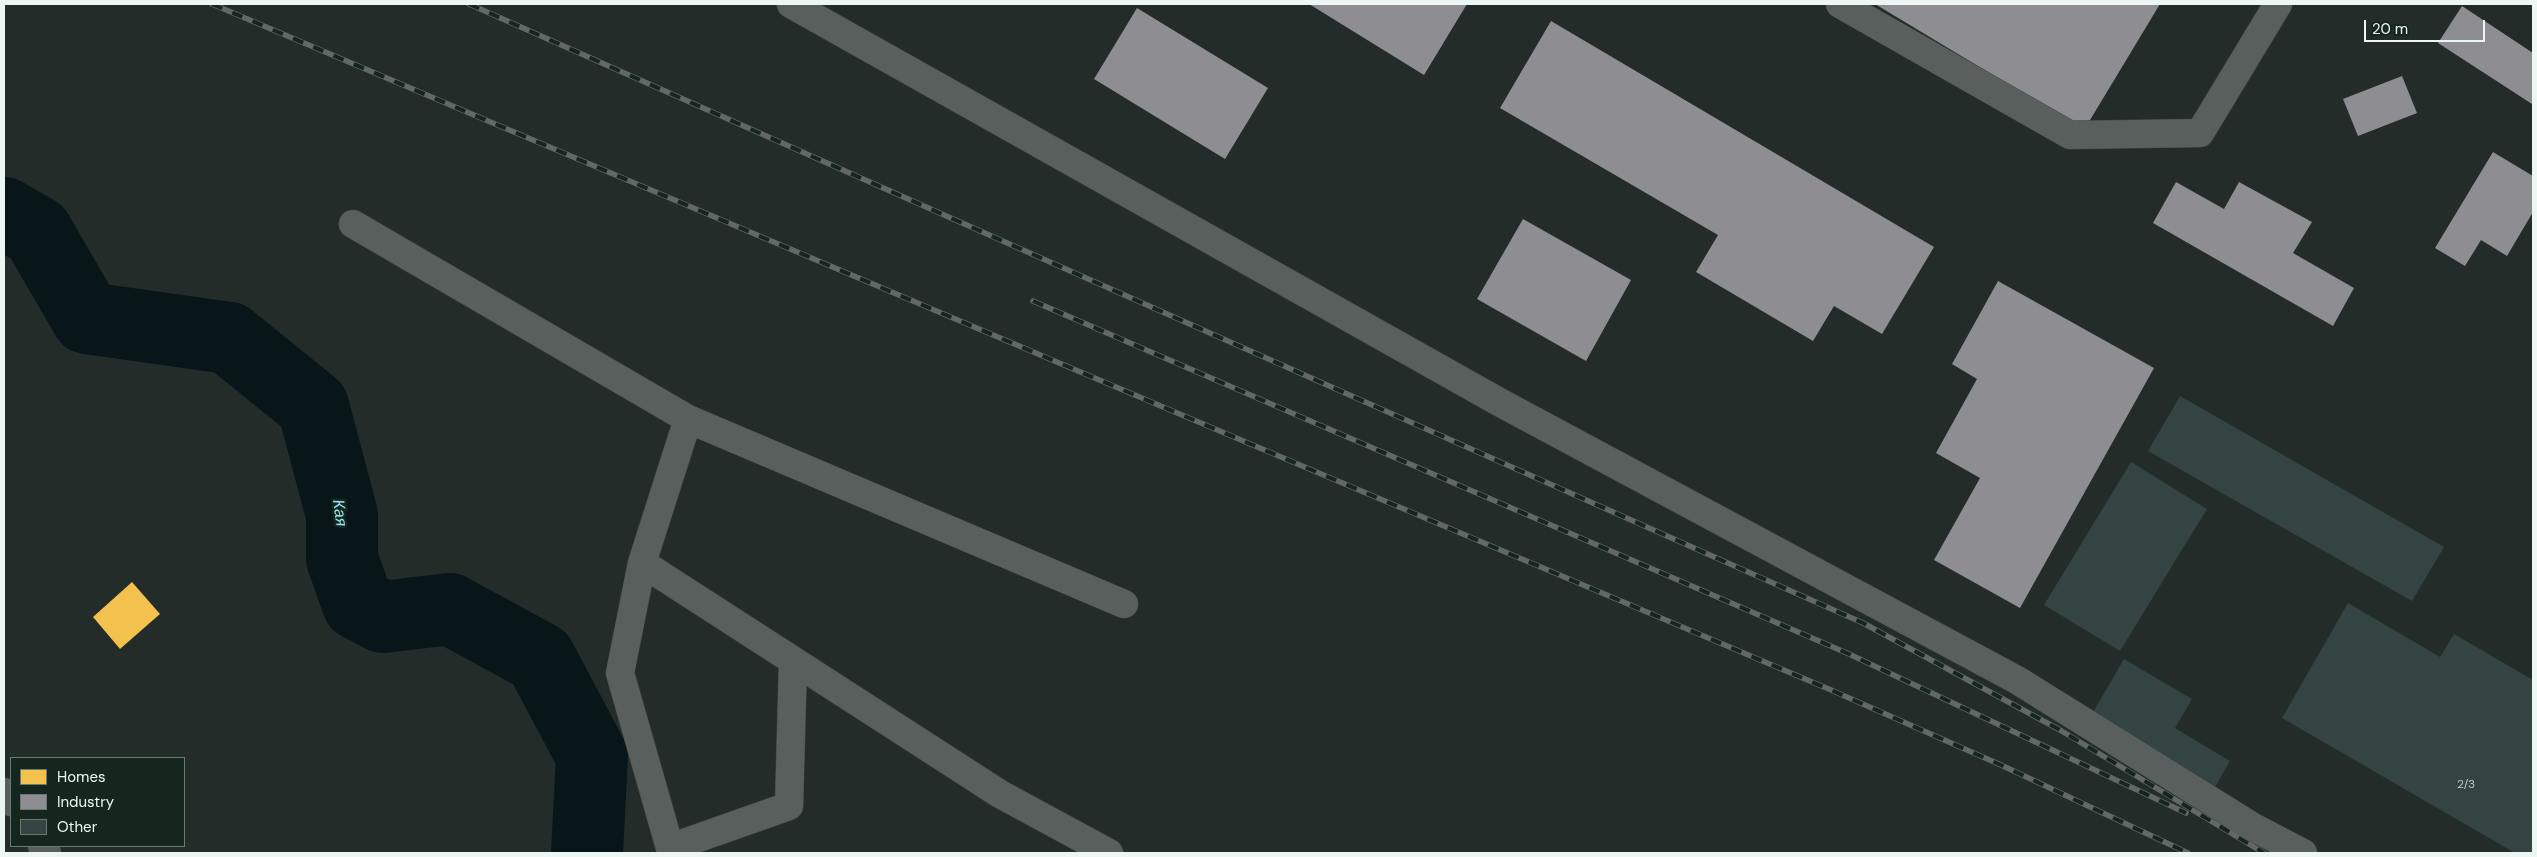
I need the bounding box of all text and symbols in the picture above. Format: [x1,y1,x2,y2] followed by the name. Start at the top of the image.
[2367,10,2488,42] scale bar
[2372,19,2408,39] text: 20 m
[328,498,350,528] water label: Кая
[10,757,185,847] legend
[57,767,106,787] text: Homes
[2457,778,2475,792] house number: 2/3
[57,792,114,812] text: Industry
[57,817,97,837] text: Other

